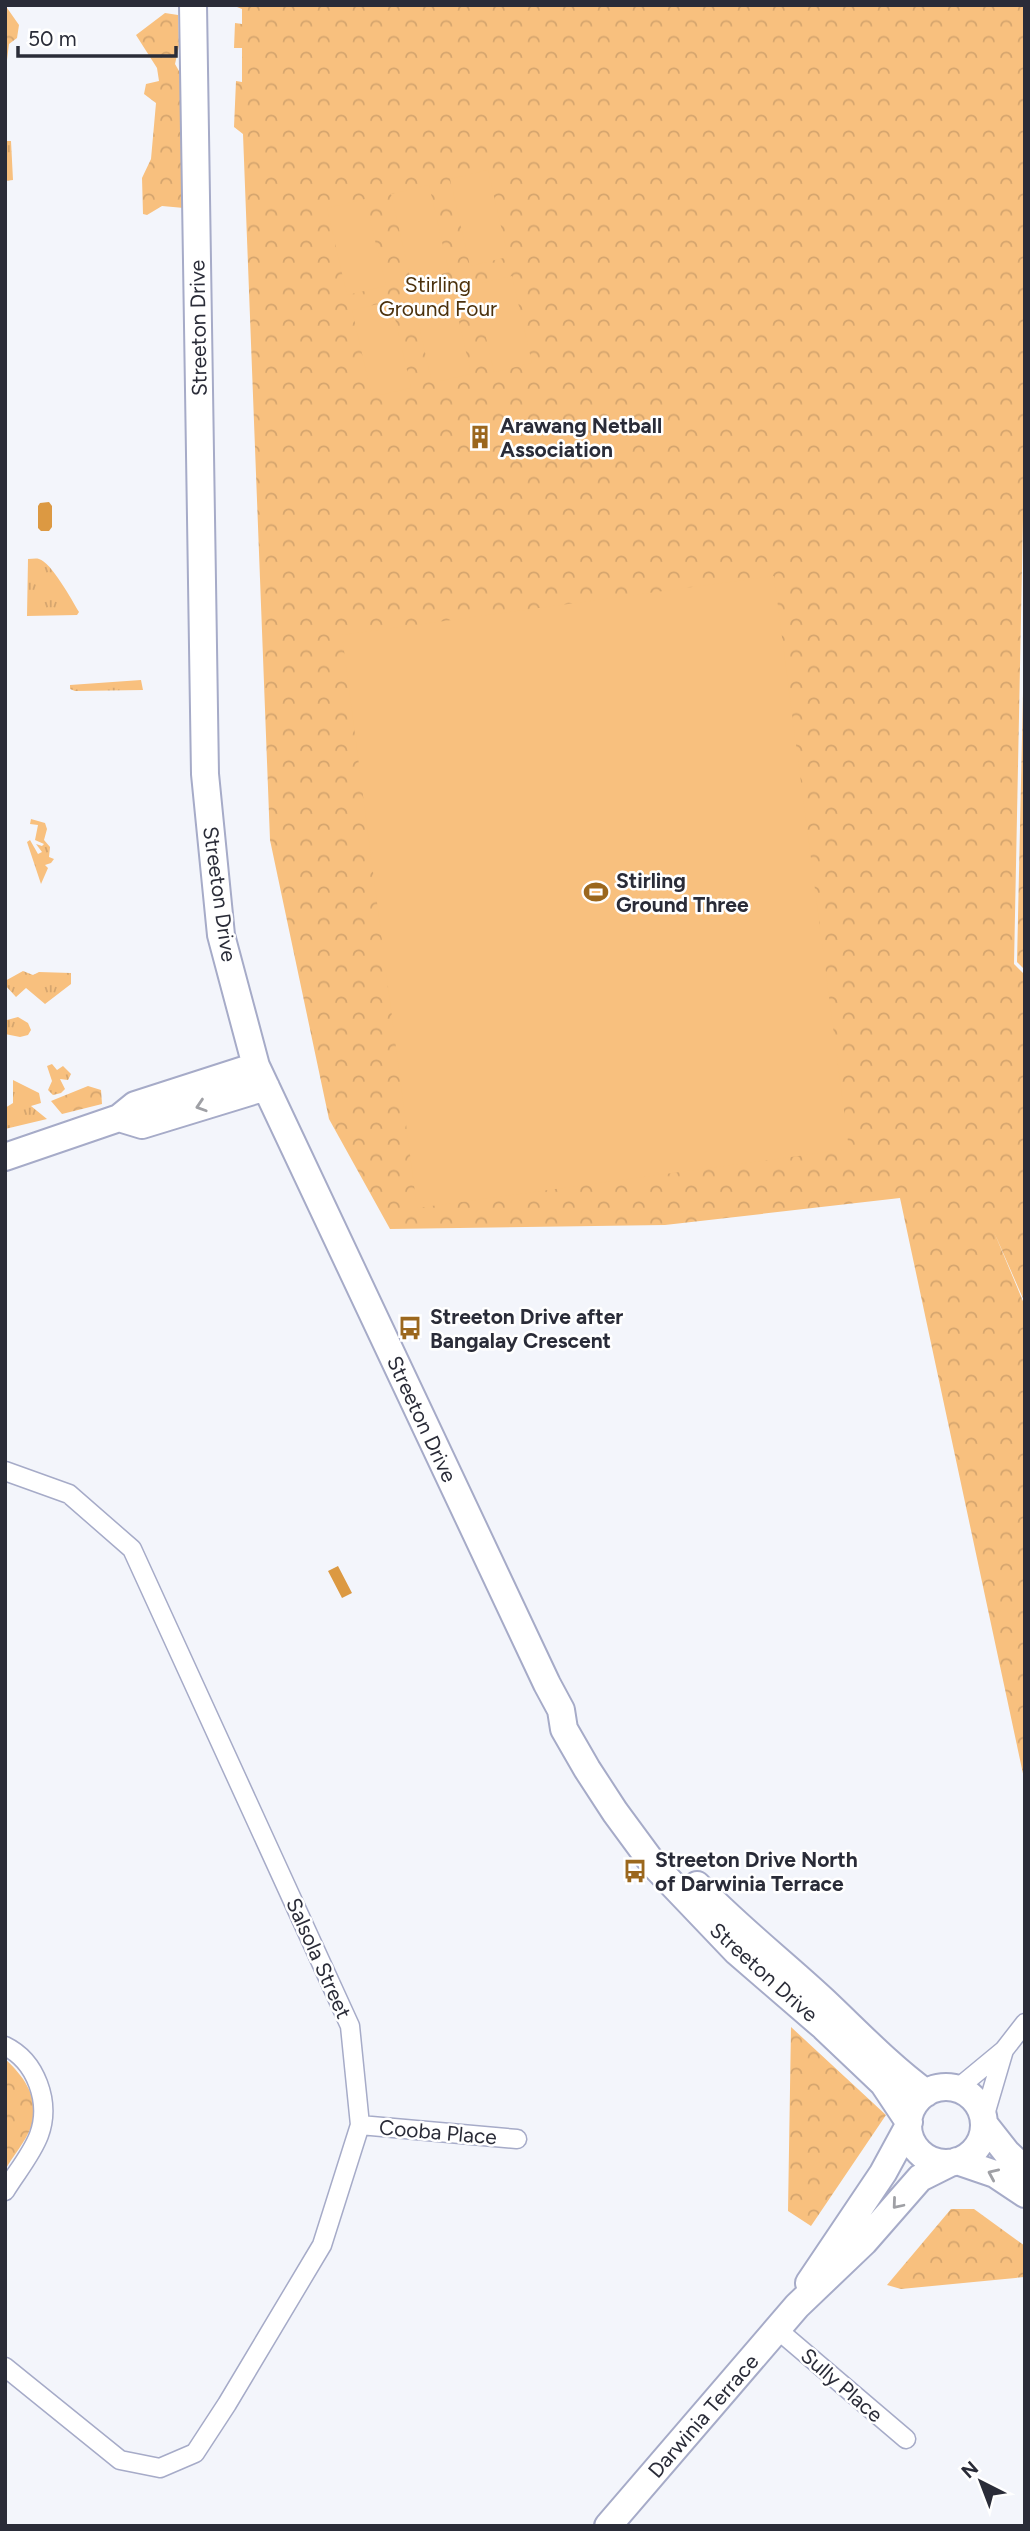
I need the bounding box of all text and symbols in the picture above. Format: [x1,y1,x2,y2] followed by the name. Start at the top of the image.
[18,14,175,58] scale bar
[28,26,77,51] text: 50 m
[184,260,212,396] street label: Streeton Drive
[379,272,497,321] park label: Stirling Ground Four
[500,413,662,462] place label: Arawang Netball Association
[466,423,494,451] building icon: Arawang Netball Association
[198,825,242,963] street label: Streeton Drive
[616,868,749,917] place label: Stirling Ground Three
[582,878,610,906] sports icon: Stirling Ground Three
[195,1098,207,1113] one-way arrow
[430,1304,623,1353] place label: Streeton Drive after Bangalay Crescent
[396,1314,424,1342] bus stop icon: Streeton Drive after Bangalay Crescent
[382,1352,462,1486] street label: Streeton Drive
[655,1847,858,1896] place label: Streeton Drive North of Darwinia Terrace
[621,1857,649,1885] bus stop icon: Streeton Drive North of Darwinia Terrace
[281,1894,357,2022] street label: Salsola Street
[705,1917,823,2027] street label: Streeton Drive
[378,2114,498,2150] street label: Cooba Place
[988,2168,1000,2182] one-way arrow
[892,2196,905,2208] one-way arrow
[796,2343,888,2427] street label: Sully Place
[643,2349,763,2483] street label: Darwinia Terrace
[946,2447,1016,2517] north arrow
[957,2456,983,2483] text: N

